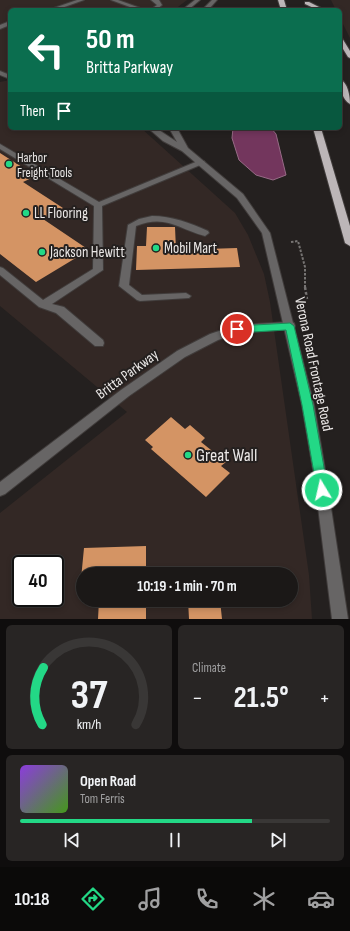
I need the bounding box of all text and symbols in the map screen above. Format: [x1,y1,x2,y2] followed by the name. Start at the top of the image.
[86,23,135,56] text: 50 m
[20,24,72,76] icon: left
[86,57,173,78] text: Britta Parkway
[53,100,75,122] icon: arrive
[20,102,45,121] text: Then
[17,150,73,181] place label: Harbor Freight Tools
[4,159,14,169] marker: Harbor Freight Tools
[34,204,88,223] place label: LL Flooring
[21,208,31,218] marker: LL Flooring
[164,239,217,258] place label: Mobil Mart
[49,243,125,262] place label: Jackson Hewitt
[151,243,161,253] marker: Mobil Mart
[37,247,47,257] marker: Jackson Hewitt
[290,295,337,433] street label: Verona Road Frontage Road
[220,312,254,346] pin
[226,318,248,340] icon: arrive
[92,345,162,403] street label: Britta Parkway
[196,445,257,466] place label: Great Wall
[183,450,193,460] marker: Great Wall
[301,469,343,511] position arrow
[12,555,64,607] speed limit sign: 40
[137,577,237,596] text: 10:19 · 1 min · 70 m
[192,660,226,676] text: Climate
[71,671,108,720] text: 37
[233,680,289,716] text: 21.5°
[192,685,203,712] text: −
[319,685,330,712] text: +
[77,716,101,733] text: km/h
[80,772,136,791] text: Open Road
[80,791,125,807] text: Tom Ferris
[61,829,83,851] icon: previous
[164,829,186,851] icon: pause
[267,829,289,851] icon: next
[79,885,107,913] icon: directions
[136,885,164,913] icon: music
[193,885,221,913] icon: phone
[250,885,278,913] icon: climate
[307,885,335,913] icon: car
[15,889,50,910] text: 10:18

